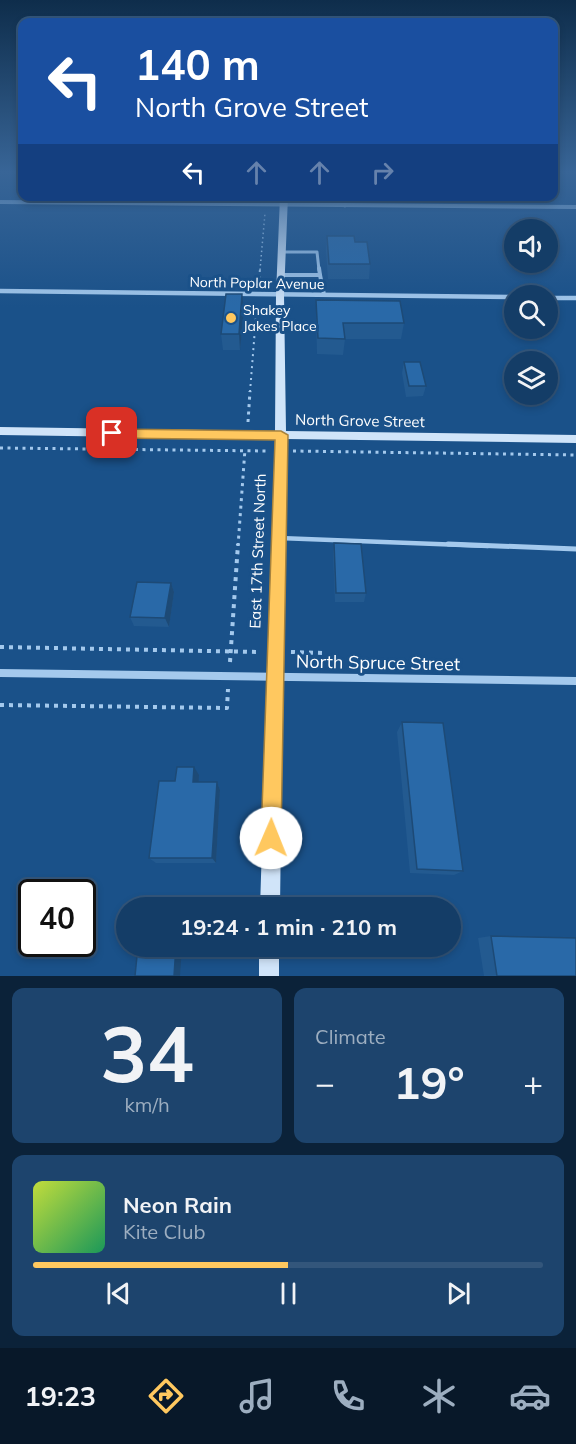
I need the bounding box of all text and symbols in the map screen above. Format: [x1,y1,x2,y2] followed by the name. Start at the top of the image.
[135,38,260,91] text: 140 m
[36,42,114,120] icon: left
[135,90,369,124] text: North Grove Street
[177,156,210,189] icon: left
[240,156,273,189] icon: ahead
[303,156,336,189] icon: ahead
[366,156,399,189] icon: right
[504,219,558,405] map controls
[504,219,558,273] button: sound
[189,273,325,293] street label: North Poplar Avenue
[504,285,558,339] button: search
[243,301,317,335] place label: Shakey Jakes Place
[224,311,238,325] marker: Shakey Jakes Place
[504,351,558,405] button: layers
[86,407,137,458] pin
[295,410,425,431] street label: North Grove Street
[95,416,128,449] icon: arrive
[245,473,270,629] street label: East 17th Street North
[296,650,460,675] street label: North Spruce Street
[239,806,303,870] position arrow
[18,879,96,957] speed limit sign: 40
[180,913,397,941] text: 19:24 · 1 min · 210 m
[100,1004,194,1102] text: 34
[315,1024,386,1049] text: Climate
[393,1054,465,1110] text: 19°
[315,1062,335,1103] text: −
[523,1062,543,1103] text: +
[124,1092,170,1117] text: km/h
[123,1191,232,1219] text: Neon Rain
[123,1219,205,1244] text: Kite Club
[102,1277,135,1310] icon: previous
[272,1277,305,1310] icon: pause
[442,1277,475,1310] icon: next
[145,1375,187,1417] icon: directions
[236,1375,278,1417] icon: music
[327,1375,369,1417] icon: phone
[418,1375,460,1417] icon: climate
[509,1375,551,1417] icon: car
[25,1379,96,1413] text: 19:23

